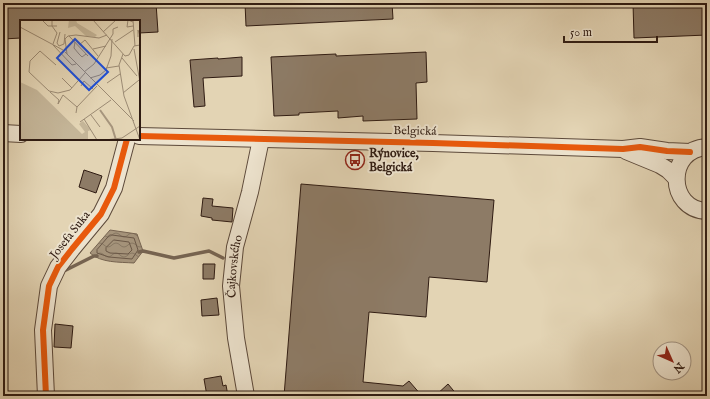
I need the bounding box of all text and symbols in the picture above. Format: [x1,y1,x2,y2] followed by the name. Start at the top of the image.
[564,18,657,44] scale bar
[20,20,140,140] inset map
[570,25,592,40] text: 50 m
[393,123,438,139] street label: Belgická
[369,146,419,176] place label: Rýnovice, Belgická
[344,149,366,171] bus stop icon: Rýnovice, Belgická
[45,207,95,264] street label: Josefa Suka
[223,232,246,299] street label: Čajkovského
[652,341,692,381] north arrow
[670,358,687,376] text: N

